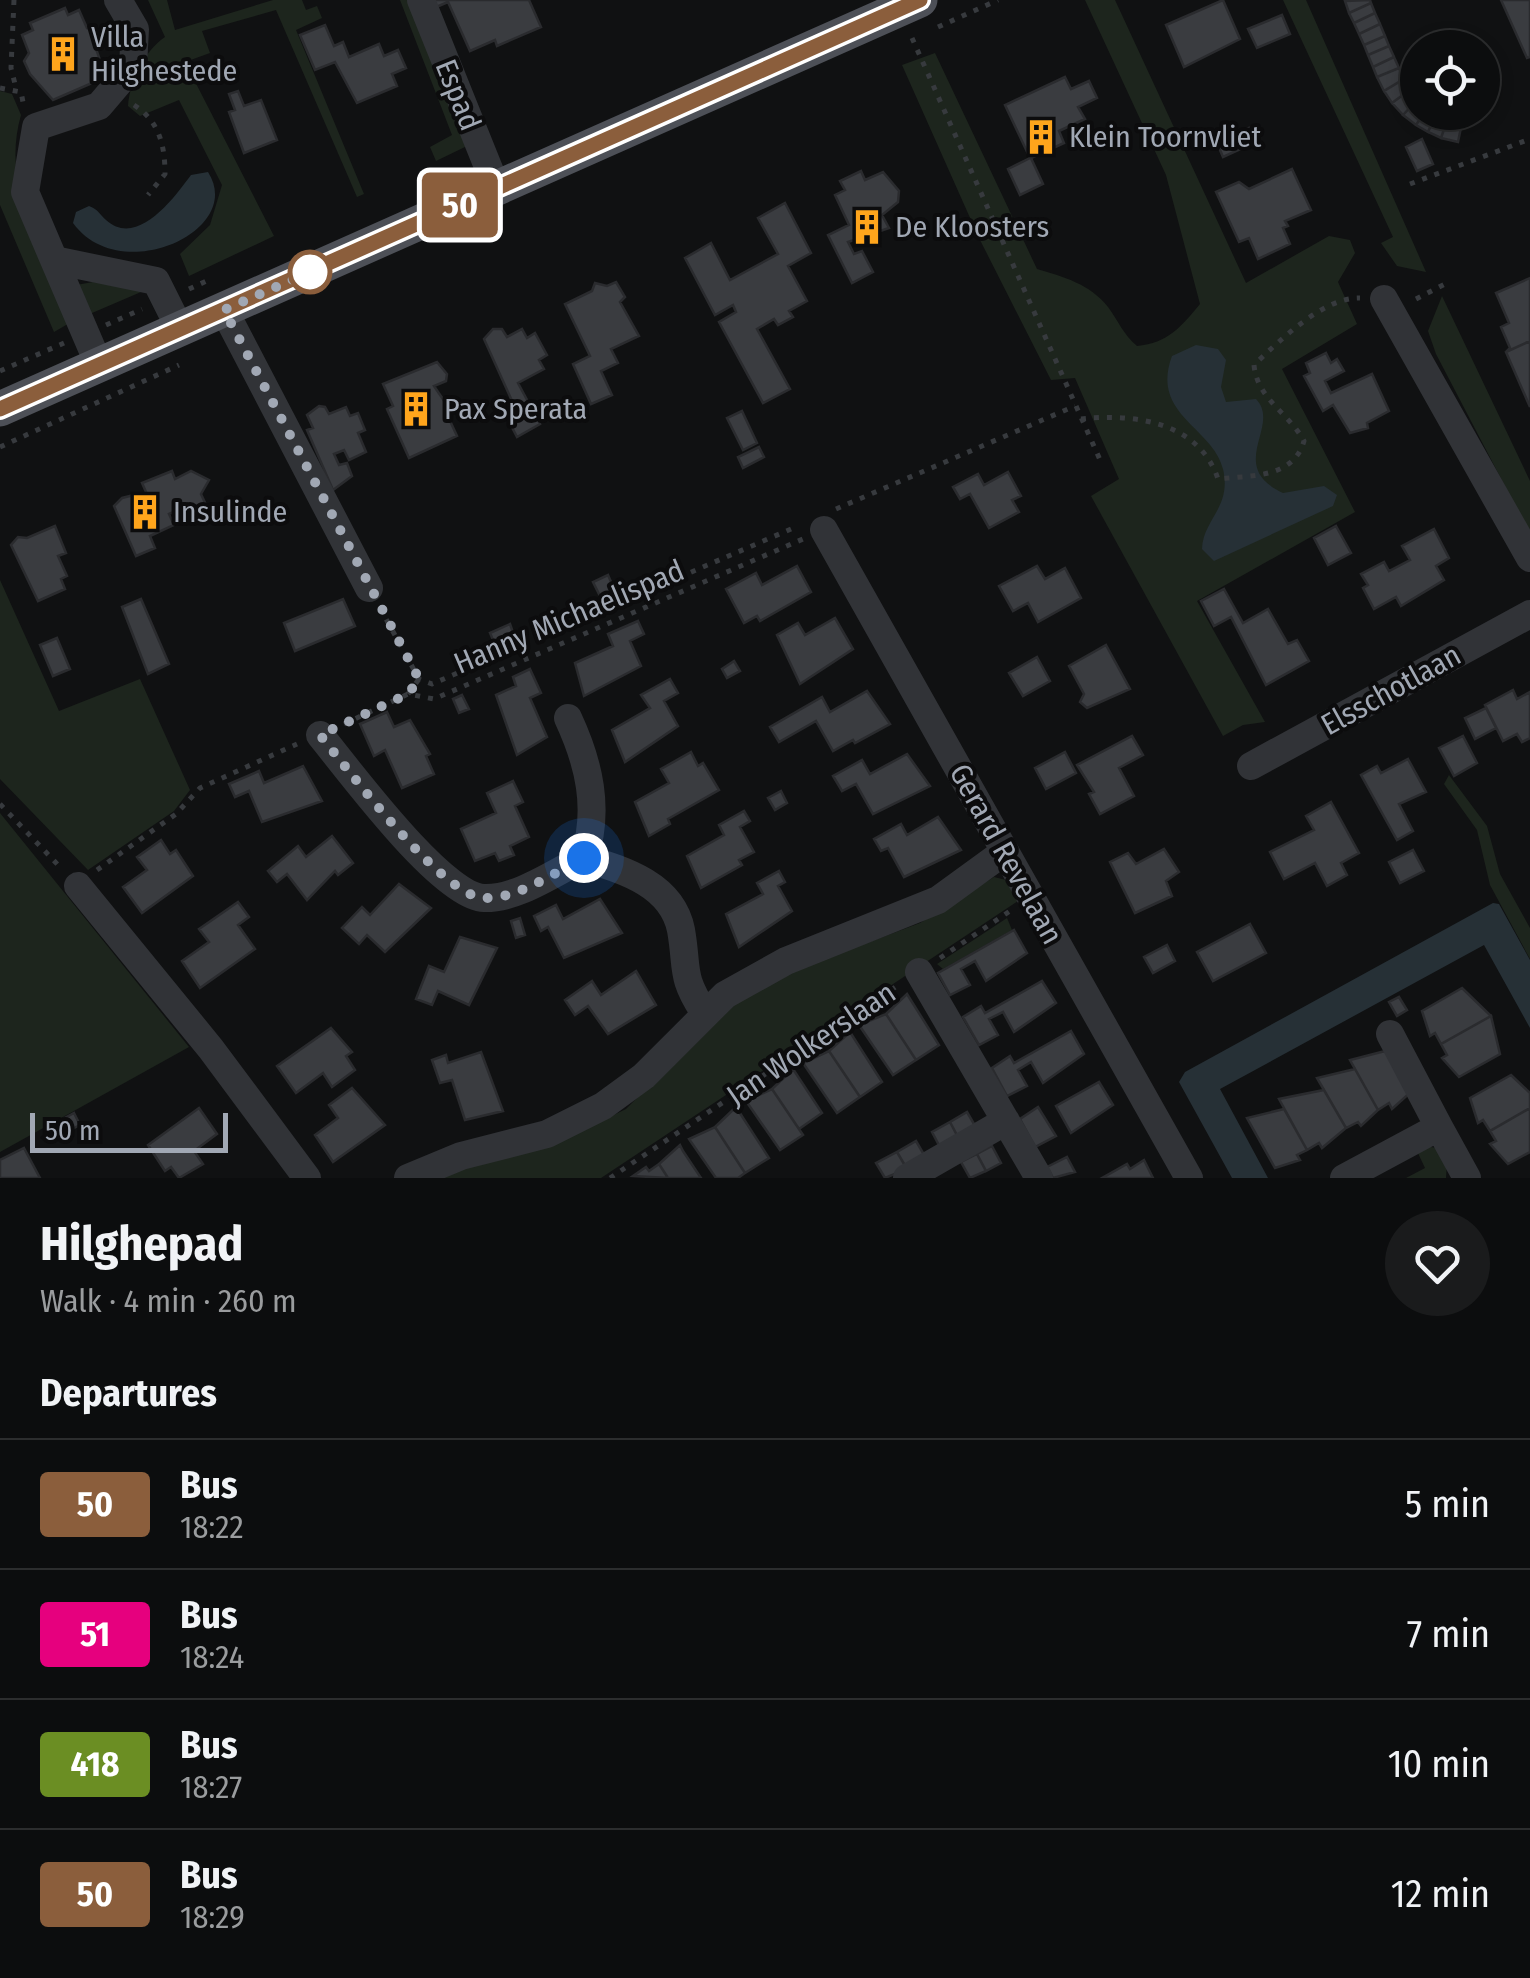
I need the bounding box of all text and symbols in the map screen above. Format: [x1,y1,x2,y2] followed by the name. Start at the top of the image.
[91,19,237,89] place label: Villa Hilghestede
[1400,30,1500,130] map controls
[1400,30,1500,130] button: locate
[44,35,82,73] building icon: Villa Hilghestede
[428,54,488,136] street label: Espad
[1022,118,1060,156] building icon: Klein Toornvliet
[1069,119,1261,155] place label: Klein Toornvliet
[415,172,505,238] line badge: 50
[442,184,478,226] text: 50
[848,208,886,246] building icon: De Kloosters
[895,209,1049,245] place label: De Kloosters
[289,251,331,293] unlabelled marker
[397,390,435,428] building icon: Pax Sperata
[444,391,587,427] place label: Pax Sperata
[126,493,164,531] building icon: Insulinde
[173,494,287,530] place label: Insulinde
[448,552,690,682] street label: Hanny Michaelispad
[1315,637,1467,743] street label: Elsschotlaan
[942,758,1070,950] street label: Gerard Revelaan
[559,833,609,883] your location
[720,974,902,1114] street label: Jan Wolkerslaan
[30,1108,228,1152] scale bar
[45,1114,101,1147] text: 50 m
[1385,1211,1490,1316] button: heart
[40,1215,243,1273] text: Hilghepad
[40,1282,297,1320] text: Walk · 4 min · 260 m
[40,1370,217,1416] text: Departures
[180,1462,238,1508] text: Bus
[1405,1481,1490,1527] text: 5 min
[77,1483,113,1525] text: 50
[180,1508,244,1546] text: 18:22
[180,1592,238,1638] text: Bus
[1407,1611,1490,1657] text: 7 min
[80,1613,110,1655] text: 51
[180,1638,244,1676] text: 18:24
[180,1722,238,1768] text: Bus
[1388,1741,1490,1787] text: 10 min
[71,1743,119,1785] text: 418
[180,1768,242,1806] text: 18:27
[180,1852,238,1898] text: Bus
[1391,1871,1490,1917] text: 12 min
[77,1873,113,1915] text: 50
[180,1898,245,1936] text: 18:29

